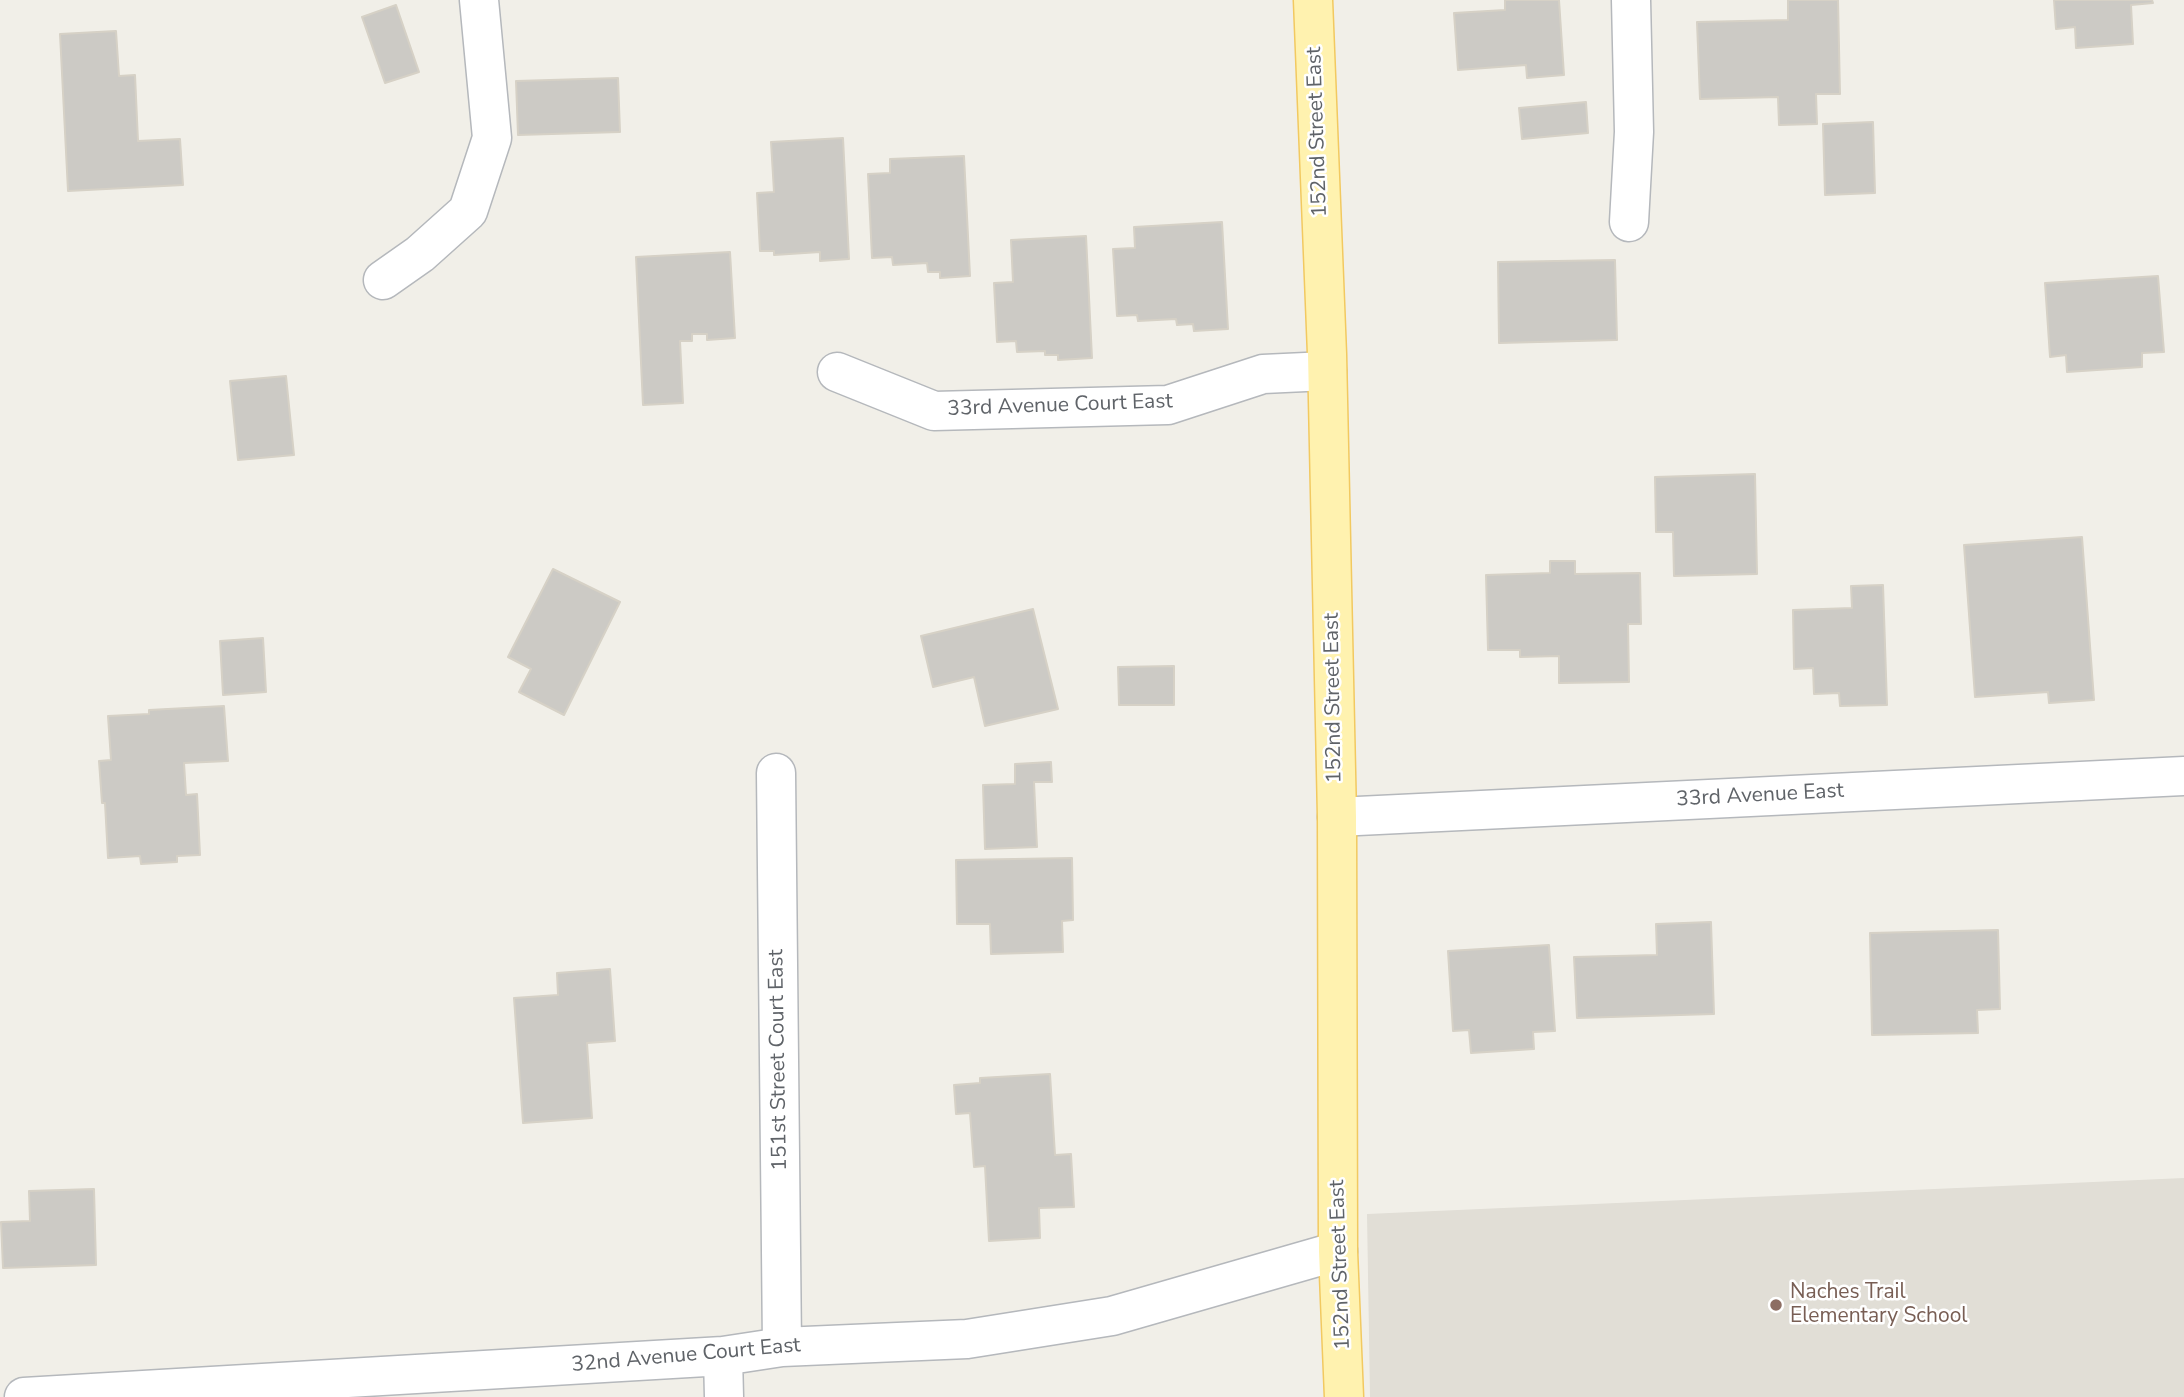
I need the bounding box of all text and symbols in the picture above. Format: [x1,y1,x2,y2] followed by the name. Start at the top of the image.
[1302,46,1334,218] street label: 152nd Street East
[947,389,1173,423] street label: 33rd Avenue Court East
[1320,612,1348,784] street label: 152nd Street East
[1676,779,1844,813] street label: 33rd Avenue East
[764,949,794,1171] street label: 151st Street Court East
[1325,1179,1357,1351] street label: 152nd Street East
[1790,1280,1968,1330] place label: Naches Trail Elementary School
[1768,1297,1784,1313] marker: Naches Trail Elementary School
[570,1333,802,1379] street label: 32nd Avenue Court East

